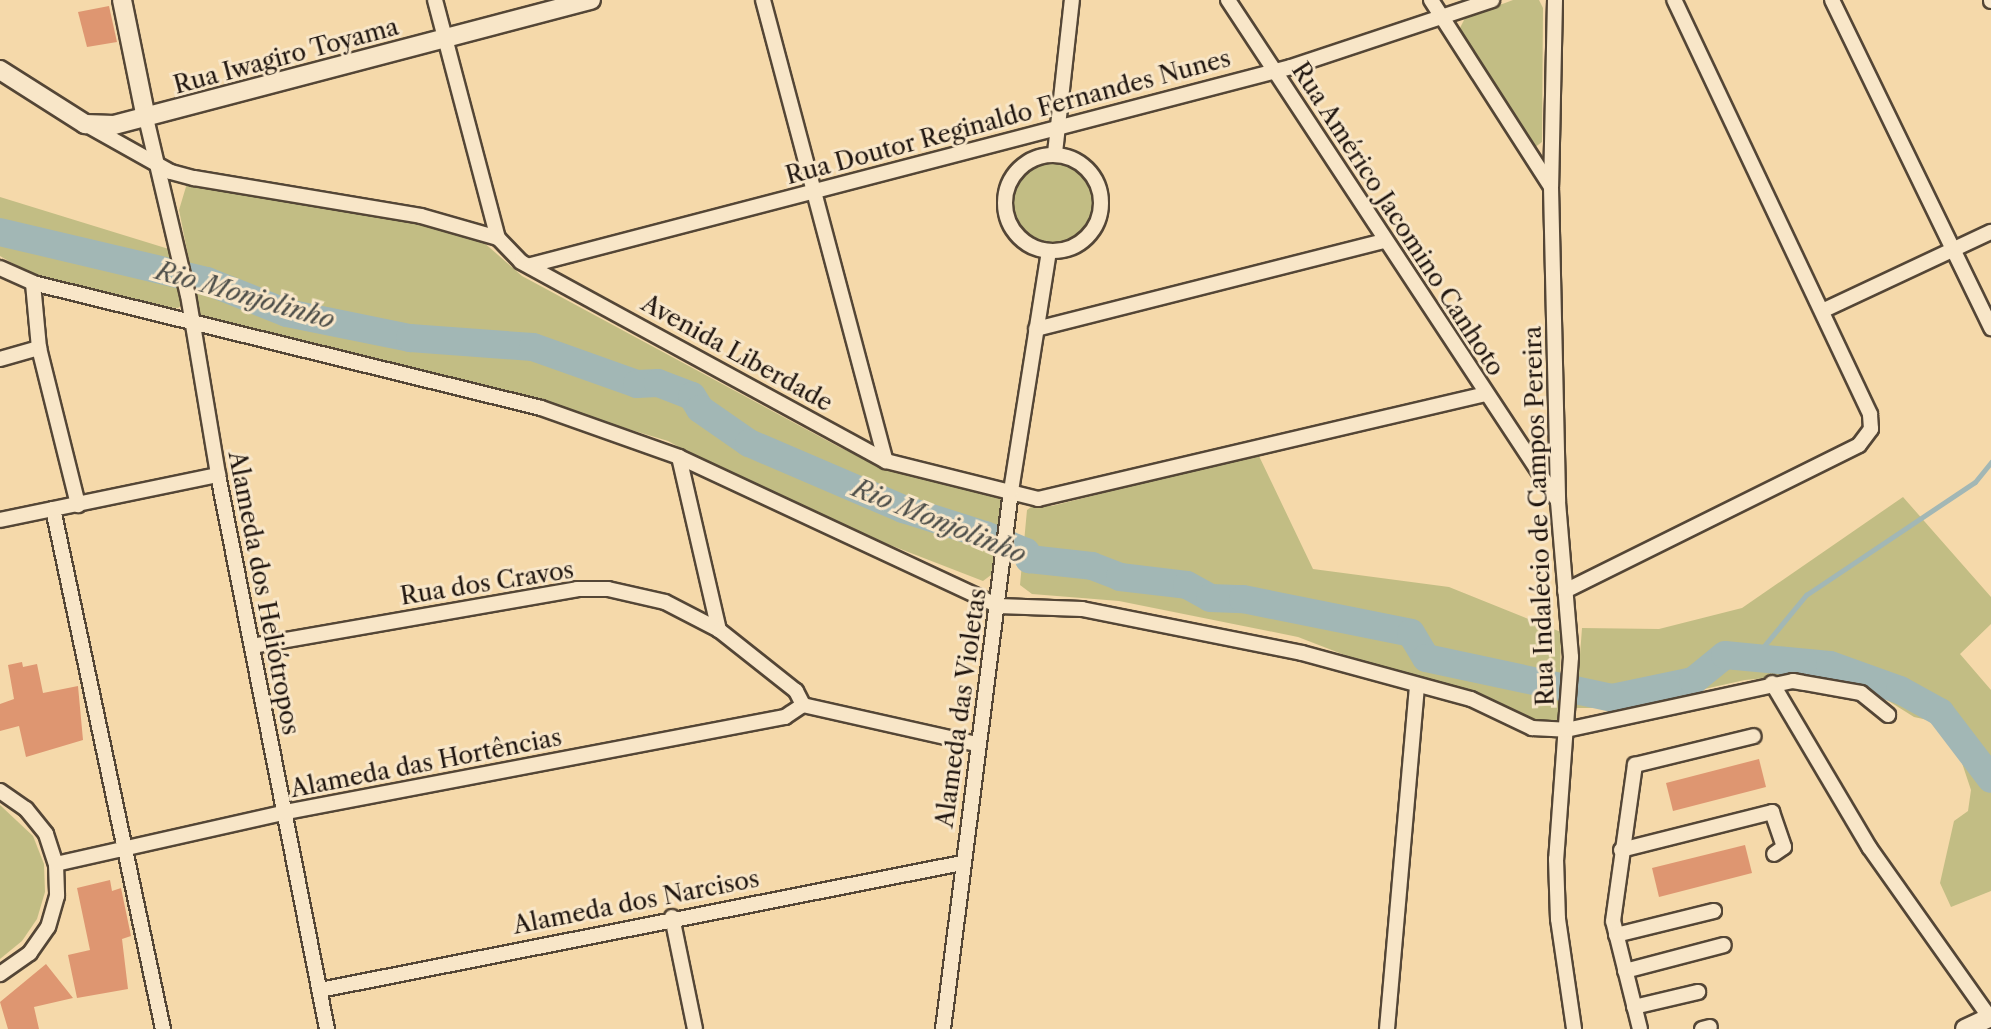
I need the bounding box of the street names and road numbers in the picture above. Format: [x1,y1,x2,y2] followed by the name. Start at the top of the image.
[170,12,402,100] street label: Rua Iwagiro Toyama
[782,44,1234,190] street label: Rua Doutor Reginaldo Fernandes Nunes
[1285,56,1511,382] street label: Rua Américo Jacomino Canhoto
[636,288,838,418] street label: Avenida Liberdade
[1518,325,1560,707] street label: Rua Indalécio de Campos Pereira
[222,449,306,737] street label: Alameda dos Heliótropos
[398,555,576,611] street label: Rua dos Cravos
[930,586,992,830] street label: Alameda das Violetas
[288,723,564,803] street label: Alameda das Hortências
[510,864,762,940] street label: Alameda dos Narcisos

